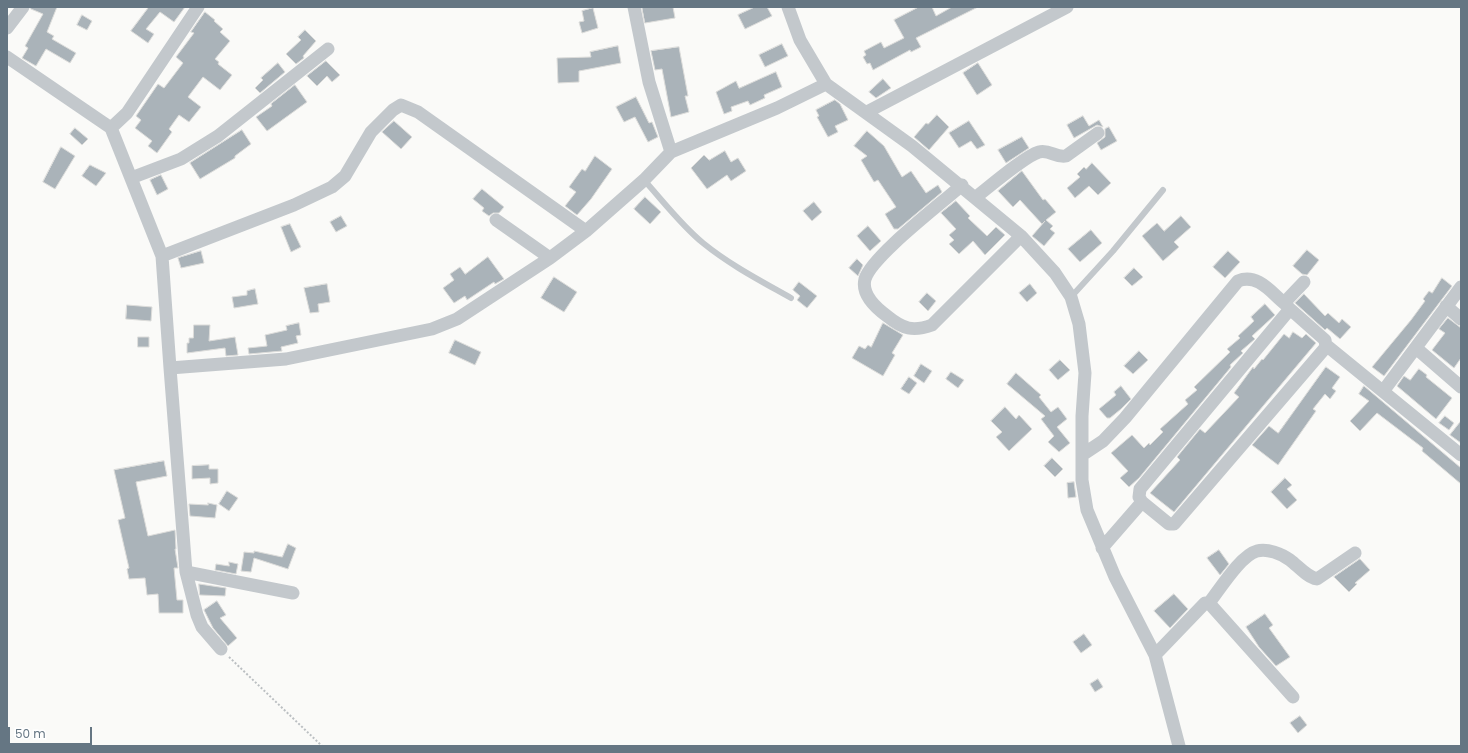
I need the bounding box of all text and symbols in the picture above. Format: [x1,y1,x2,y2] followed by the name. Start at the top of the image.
[10,719,94,745] scale bar
[15,725,46,742] text: 50 m

